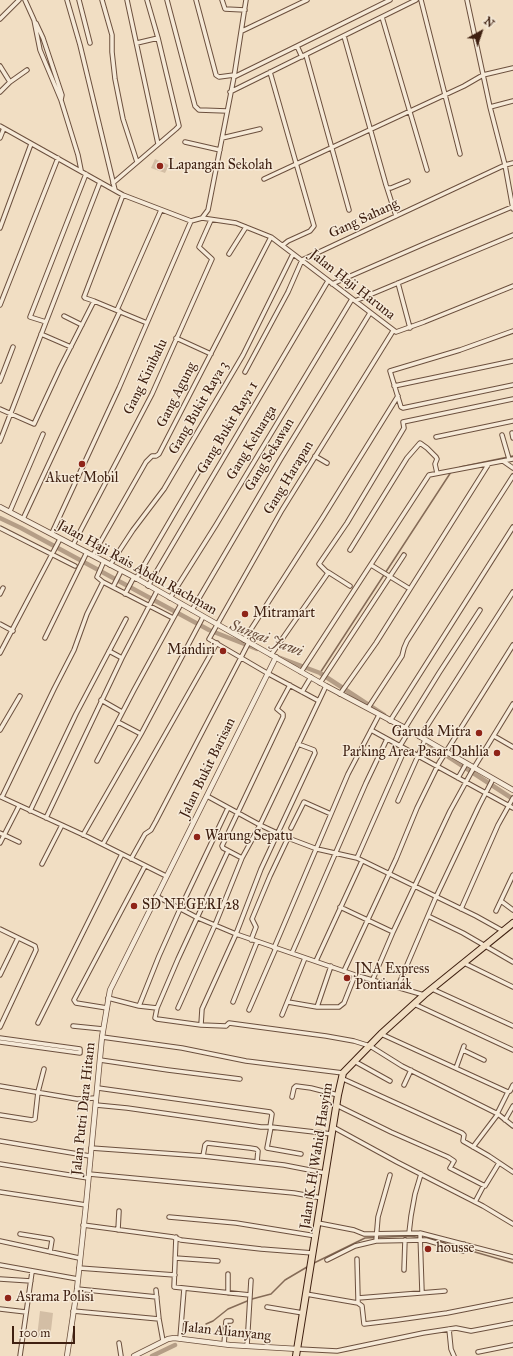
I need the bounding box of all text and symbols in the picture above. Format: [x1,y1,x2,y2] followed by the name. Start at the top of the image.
[461,12,501,52] north arrow
[481,14,497,30] text: N
[168,158,273,174] place label: Lapangan Sekolah
[155,161,165,171] marker: Lapangan Sekolah
[326,196,402,242] street label: Gang Sahang
[306,246,398,324] street label: Jalan Haji Haruna
[120,336,172,418] street label: Gang Kinibalu
[166,358,232,458] street label: Gang Bukit Raya 3
[153,360,201,430] street label: Gang Agung
[194,379,262,477] street label: Gang Bukit Raya 1
[223,403,281,483] street label: Gang Keluarga
[242,416,298,494] street label: Gang Sekawan
[260,438,318,518] street label: Gang Harapan
[77,459,87,469] marker: Akuet Mobil
[45,471,119,487] place label: Akuet Mobil
[54,517,220,619] street label: Jalan Haji Rais Abdul Rachman
[253,606,315,622] place label: Mitramart
[240,609,250,619] marker: Mitramart
[227,617,305,661] water label: Sungai Jawi
[167,643,215,659] place label: Mandiri
[218,646,228,656] marker: Mandiri
[176,715,240,821] street label: Jalan Bukit Barisan
[392,725,471,741] place label: Garuda Mitra
[474,728,484,738] marker: Garuda Mitra
[342,745,489,761] place label: Parking Area Pasar Dahlia
[492,748,502,758] marker: Parking Area Pasar Dahlia
[205,829,293,845] place label: Warung Sepatu
[192,832,202,842] marker: Warung Sepatu
[142,898,239,914] place label: SD NEGERI 28
[129,901,139,911] marker: SD NEGERI 28
[355,962,429,994] place label: JNA Express Pontianak
[342,973,352,983] marker: JNA Express Pontianak
[69,1042,99,1176] street label: Jalan Putri Dara Hitam
[297,1081,337,1231] street label: Jalan K.H. Wahid Hasyim
[436,1241,474,1257] place label: housse
[423,1244,433,1254] marker: housse
[16,1290,94,1306] place label: Asrama Polisi
[3,1293,13,1303] marker: Asrama Polisi
[14,1318,77,1344] scale bar
[182,1319,272,1345] street label: Jalan Alianyang
[19,1326,50,1340] text: 100 m

